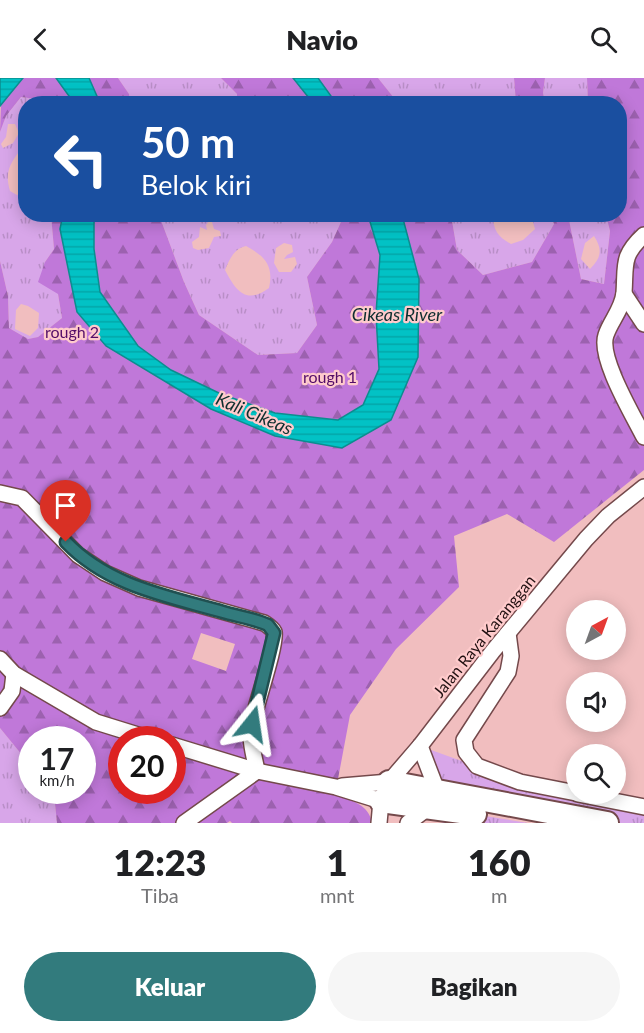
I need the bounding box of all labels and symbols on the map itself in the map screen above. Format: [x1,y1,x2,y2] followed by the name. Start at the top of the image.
[352,303,443,325] water label: Cikeas River
[45,322,99,341] park label: rough 2
[303,367,357,386] park label: rough 1
[213,387,296,439] water label: Kali Cikeas
[40,480,91,542] pin
[429,571,539,701] street label: Jalan Raya Karanggan
[566,600,626,660] north arrow
[220,692,284,756] position arrow
[108,726,186,804] speed limit sign: 20

